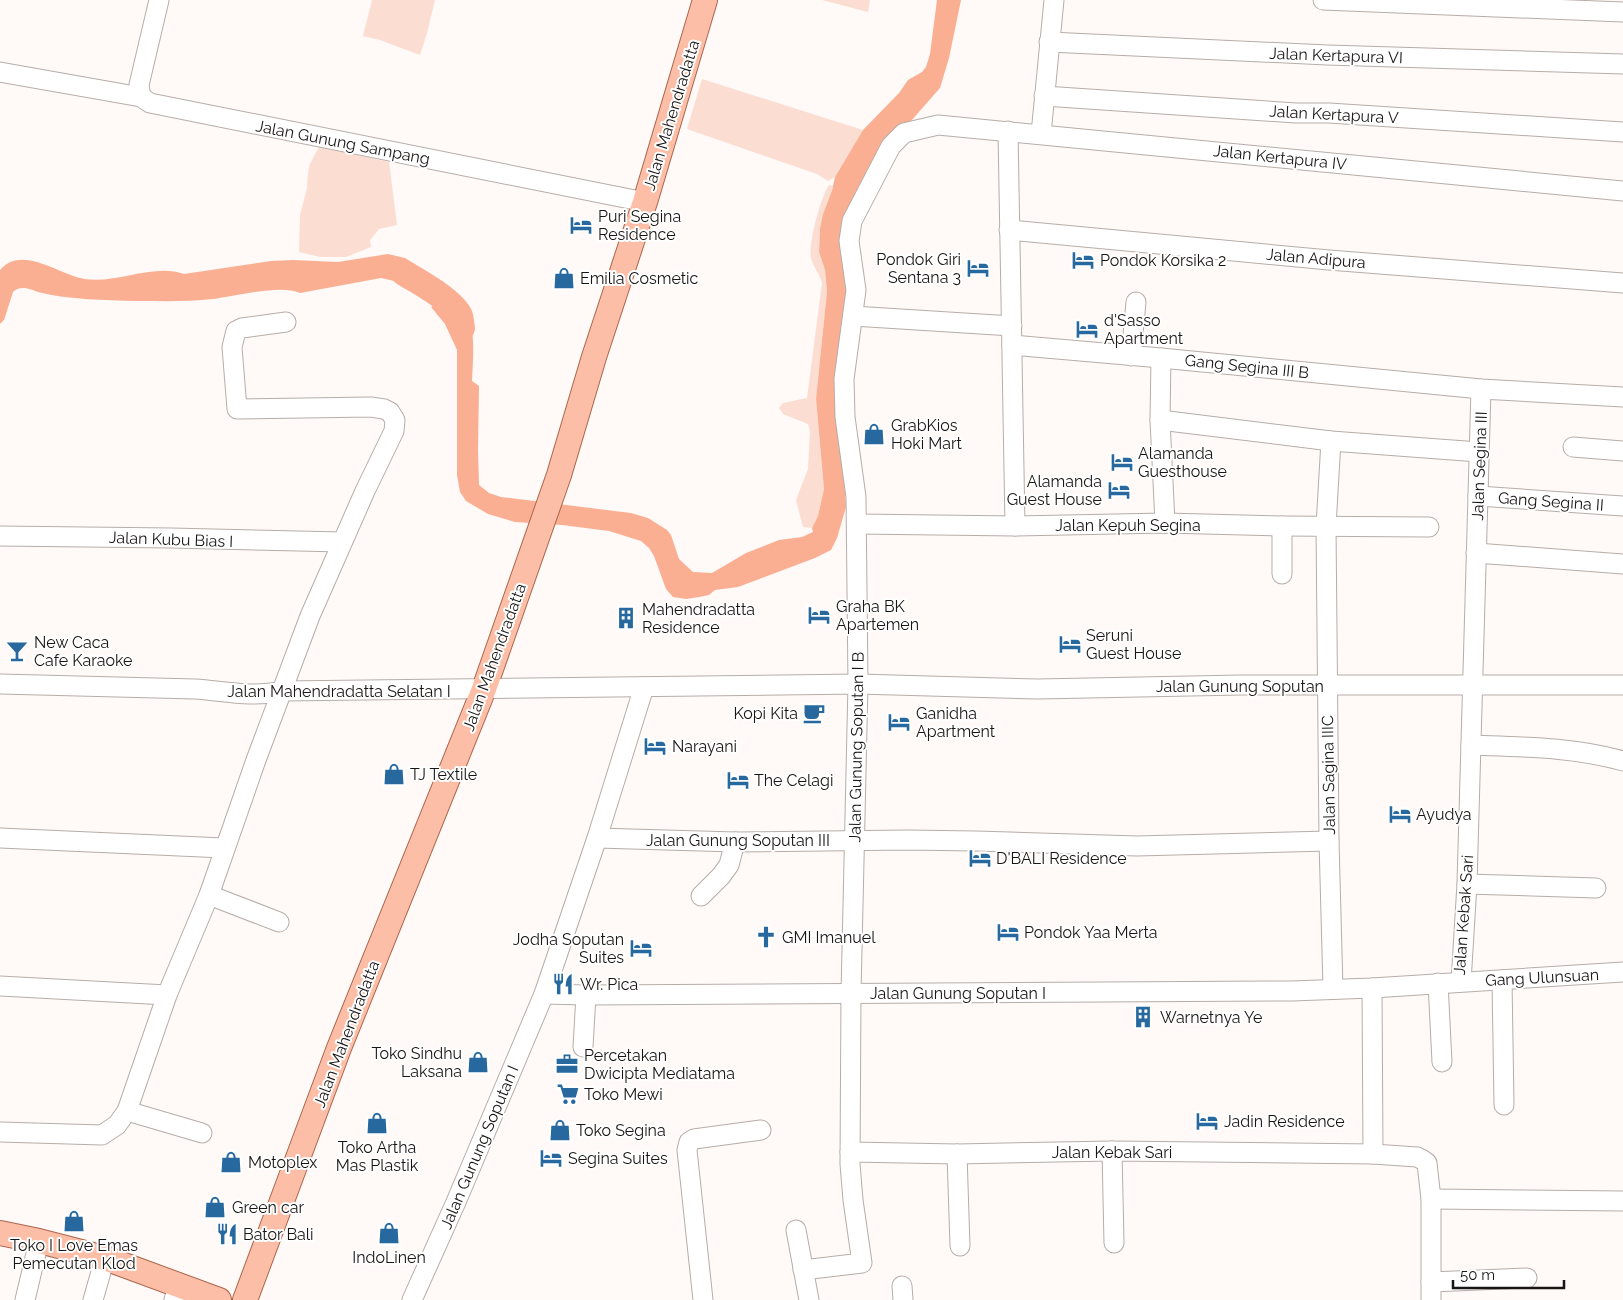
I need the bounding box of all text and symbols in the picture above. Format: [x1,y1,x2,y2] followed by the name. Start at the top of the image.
[640,38,703,192] street label: Jalan Mahendradatta
[1269,44,1403,67] street label: Jalan Kertapura VI
[1269,102,1399,127] street label: Jalan Kertapura V
[254,116,431,169] street label: Jalan Gunung Sampang
[1212,141,1348,174] street label: Jalan Kertapura IV
[598,207,681,244] place label: Puri Segina Residence
[568,212,594,238] hotel icon: Puri Segina Residence
[1265,245,1367,272] street label: Jalan Adipura
[1070,247,1096,273] hotel icon: Pondok Korsika 2
[876,250,961,287] place label: Pondok Giri Sentana 3
[1100,251,1226,270] place label: Pondok Korsika 2
[965,255,991,281] hotel icon: Pondok Giri Sentana 3
[551,265,577,291] shop icon: Emilia Cosmetic
[580,269,699,288] place label: Emilia Cosmetic
[1104,311,1184,348] place label: d'Sasso Apartment
[1074,316,1100,342] hotel icon: d'Sasso Apartment
[1184,351,1310,382] street label: Gang Segina III B
[1468,411,1491,521] street label: Jalan Segina III
[891,416,963,453] place label: GrabKios Hoki Mart
[861,421,887,447] shop icon: GrabKios Hoki Mart
[1138,444,1227,481] place label: Alamanda Guesthouse
[1109,449,1135,475] hotel icon: Alamanda Guesthouse
[1007,472,1102,509] place label: Alamanda Guest House
[1106,477,1132,503] hotel icon: Alamanda Guest House
[1497,488,1605,515] street label: Gang Segina II
[1055,516,1201,535] street label: Jalan Kepuh Segina
[109,528,233,551] street label: Jalan Kubu Bias I
[459,581,530,734] street label: Jalan Mahendradatta
[836,597,919,634] place label: Graha BK Apartemen
[642,600,755,637] place label: Mahendradatta Residence
[806,602,832,628] hotel icon: Graha BK Apartemen
[613,605,639,631] building icon: Mahendradatta Residence
[1086,626,1181,663] place label: Seruni Guest House
[1057,631,1083,657] hotel icon: Seruni Guest House
[34,633,132,670] place label: New Caca Cafe Karaoke
[4,638,30,664] bar icon: New Caca Cafe Karaoke
[845,652,868,842] street label: Jalan Gunung Soputan I B
[1156,677,1324,696] street label: Jalan Gunung Soputan
[227,682,451,701] street label: Jalan Mahendradatta Selatan I
[801,700,827,726] cafe icon: Kopi Kita
[733,704,798,723] place label: Kopi Kita
[916,704,996,741] place label: Ganidha Apartment
[886,709,912,735] hotel icon: Ganidha Apartment
[1318,715,1339,835] street label: Jalan Sagina IIIC
[642,733,668,759] hotel icon: Narayani
[672,737,737,756] place label: Narayani
[381,761,407,787] shop icon: TJ Textile
[410,765,477,784] place label: TJ Textile
[725,767,751,793] hotel icon: The Celagi
[754,771,833,790] place label: The Celagi
[1387,801,1413,827] hotel icon: Ayudya
[1416,805,1472,824] place label: Ayudya
[646,831,830,850] street label: Jalan Gunung Soputan III
[967,845,993,871] hotel icon: D'BALI Residence
[996,849,1127,868] place label: D'BALI Residence
[1450,854,1477,976] street label: Jalan Kebak Sari
[995,919,1021,945] hotel icon: Pondok Yaa Merta
[1024,923,1158,942] place label: Pondok Yaa Merta
[753,924,779,950] church icon: GMI Imanuel
[782,928,876,947] place label: GMI Imanuel
[513,930,624,967] place label: Jodha Soputan Suites
[628,935,654,961] hotel icon: Jodha Soputan Suites
[310,958,383,1110] street label: Jalan Mahendradatta
[1485,965,1599,990] street label: Gang Ulunsuan
[550,971,576,997] restaurant icon: Wr. Pica
[580,975,638,994] place label: Wr. Pica
[870,984,1046,1003] street label: Jalan Gunung Soputan I
[1130,1004,1156,1030] building icon: Warnetnya Ye
[1160,1008,1262,1027] place label: Warnetnya Ye
[372,1044,462,1081] place label: Toko Sindhu Laksana
[584,1046,735,1083] place label: Percetakan Dwicipta Mediatama
[465,1049,491,1075] shop icon: Toko Sindhu Laksana
[554,1051,580,1077] office icon: Percetakan Dwicipta Mediatama
[436,1063,523,1232] street label: Jalan Gunung Soputan I
[555,1081,581,1107] supermarket icon: Toko Mewi
[584,1085,663,1104] place label: Toko Mewi
[1194,1108,1220,1134] hotel icon: Jadin Residence
[364,1110,390,1136] shop icon: Toko Artha Mas Plastik
[1224,1112,1345,1131] place label: Jadin Residence
[547,1117,573,1143] shop icon: Toko Segina
[576,1121,666,1140] place label: Toko Segina
[336,1138,419,1175] place label: Toko Artha Mas Plastik
[1052,1143,1172,1162] street label: Jalan Kebak Sari
[538,1145,564,1171] hotel icon: Segina Suites
[218,1149,244,1175] shop icon: Motoplex
[568,1149,668,1168] place label: Segina Suites
[248,1153,317,1172] place label: Motoplex
[202,1194,228,1220] shop icon: Green car
[232,1198,305,1217] place label: Green car
[61,1208,87,1234] shop icon: Toko I Love Emas Pemecutan Klod
[376,1220,402,1246] shop icon: IndoLinen
[214,1221,240,1247] restaurant icon: Bator Bali
[243,1225,314,1244] place label: Bator Bali
[10,1236,138,1273] place label: Toko I Love Emas Pemecutan Klod
[352,1248,426,1267] place label: IndoLinen
[1453,1258,1564,1290] scale bar
[1460,1266,1495,1284] text: 50 m

